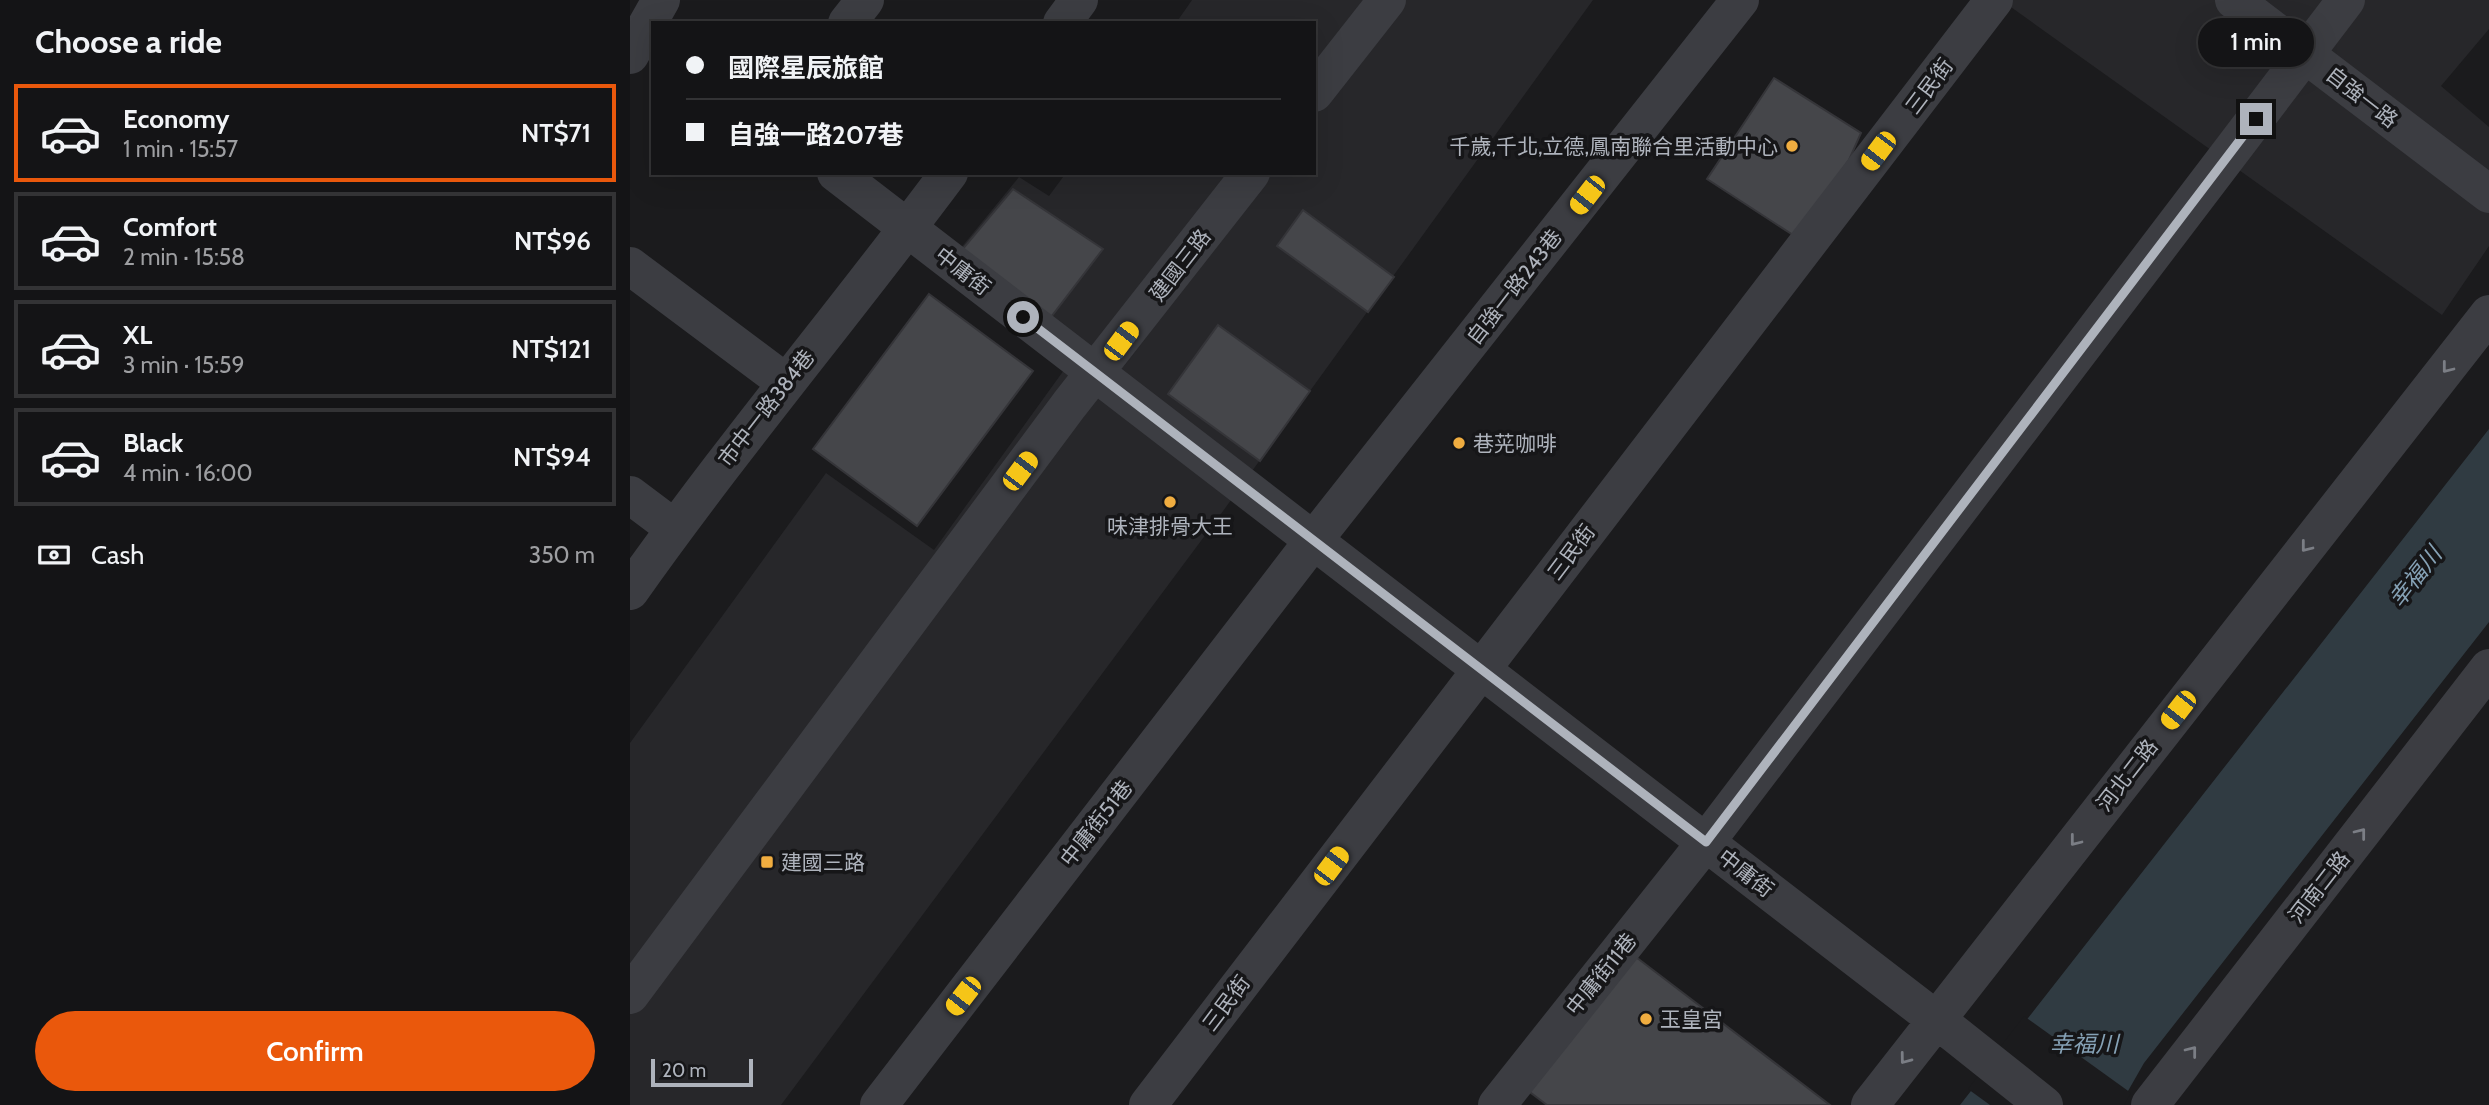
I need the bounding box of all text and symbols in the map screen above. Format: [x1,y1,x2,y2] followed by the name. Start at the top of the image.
[2198,18,2314,66] callout: 1 min
[35,22,222,61] text: Choose a ride
[2230,28,2282,56] text: 1 min
[728,52,884,84] text: 國際星辰旅館
[1900,53,1958,119] street label: 三民街
[2321,61,2403,133] street label: 自強一路
[39,102,102,165] icon: car
[123,103,229,135] text: Economy
[2240,103,2272,135] route end
[521,117,591,149] text: NT$71
[728,119,903,151] text: 自強一路207巷
[1857,128,1900,174] car
[1449,134,1778,159] place label: 千歲,千北,立德,鳳南聯合里活動中心
[123,135,238,163] text: 1 min · 15:57
[1784,138,1800,154] marker: 千歲,千北,立德,鳳南聯合里活動中心
[1566,172,1609,218] car
[39,210,102,273] icon: car
[123,211,217,243] text: Comfort
[1144,224,1216,306] street label: 建國三路
[1461,224,1567,350] street label: 自強一路243巷
[514,225,591,257] text: NT$96
[930,242,996,300] street label: 中庸街
[123,243,245,271] text: 2 min · 15:58
[1007,301,1039,333] route start
[39,318,102,381] icon: car
[1100,318,1143,364] car
[123,319,152,351] text: XL
[511,333,591,365] text: NT$121
[713,345,819,471] street label: 市中一路384巷
[123,351,245,379] text: 3 min · 15:59
[2442,360,2455,373] one-way arrow
[39,426,102,489] icon: car
[123,427,183,459] text: Black
[1473,431,1557,456] place label: 巷茪咖啡
[1451,435,1467,451] marker: 巷茪咖啡
[513,441,591,473] text: NT$94
[999,448,1042,494] car
[123,459,253,487] text: 4 min · 16:00
[1162,494,1178,510] marker: 味津排骨大王
[1107,514,1233,539] place label: 味津排骨大王
[1542,519,1600,585] street label: 三民街
[35,536,73,574] icon: cash
[91,539,144,571] text: Cash
[2302,539,2315,551] one-way arrow
[2383,539,2449,613] water label: 幸福川
[529,541,595,569] text: 350 m
[2157,687,2200,733] car
[2091,734,2163,816] street label: 河北二路
[1055,775,1137,871] street label: 中庸街51巷
[2353,828,2366,840] one-way arrow
[2070,834,2083,846] one-way arrow
[1310,843,1353,889] car
[1713,844,1779,902] street label: 中庸街
[2283,846,2355,928] street label: 河南二路
[781,850,865,875] place label: 建國三路
[759,854,775,870] marker: 建國三路
[1561,928,1641,1020] street label: 中庸街11巷
[1197,970,1255,1036] street label: 三民街
[942,973,985,1019] car
[1660,1007,1723,1032] place label: 玉皇宮
[35,1011,595,1091] button: Confirm
[1638,1011,1654,1027] marker: 玉皇宮
[2050,1030,2122,1058] water label: 幸福川
[2183,1046,2196,1059] one-way arrow
[1900,1051,1913,1064] one-way arrow
[651,1056,752,1088] scale bar
[662,1059,706,1082] text: 20 m

